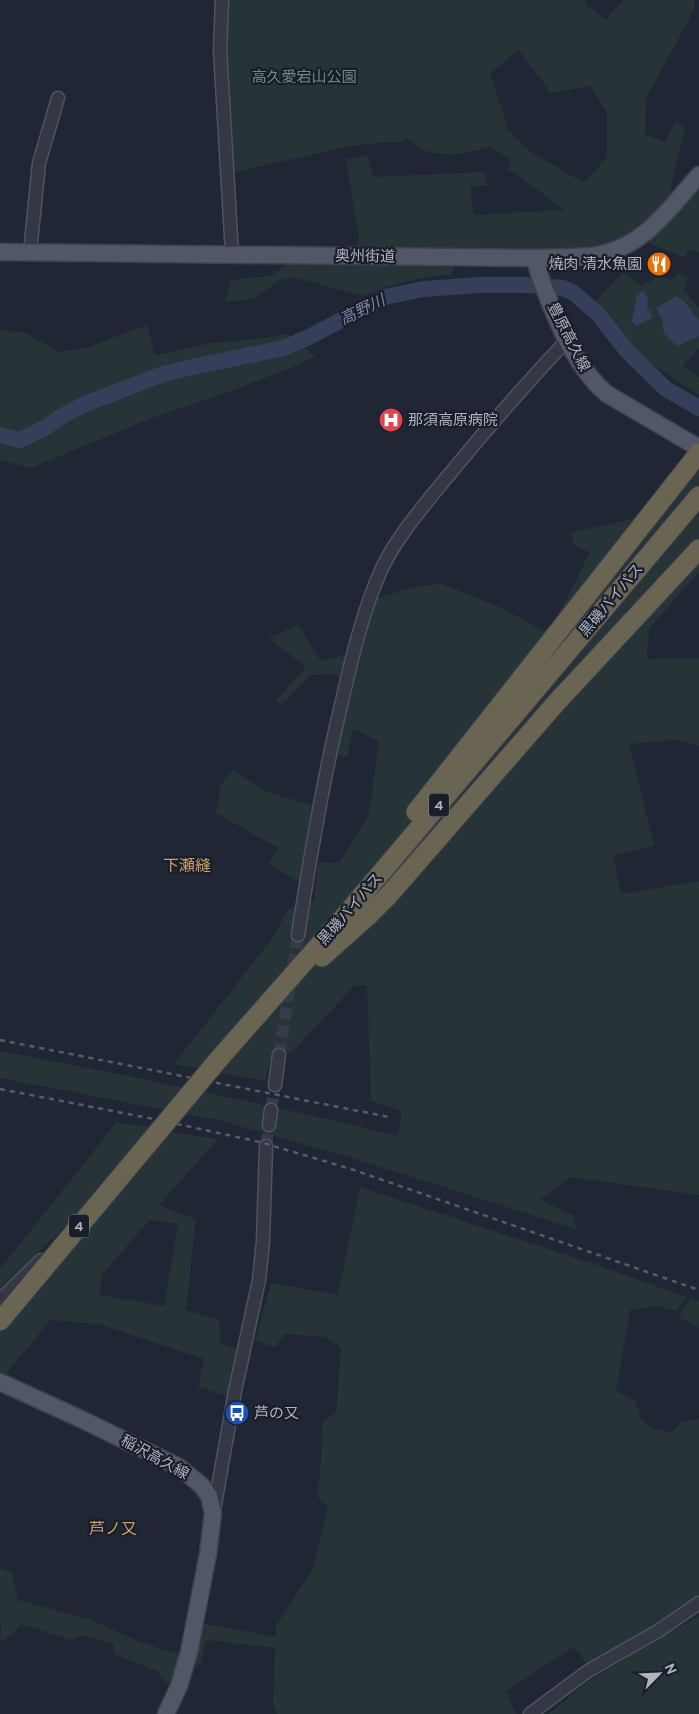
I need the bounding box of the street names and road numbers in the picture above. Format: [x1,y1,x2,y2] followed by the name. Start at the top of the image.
[335,246,395,268] street label: 奥州街道
[542,300,593,375] street label: 豊原高久線
[576,560,648,641] street label: 黒磯バイパス
[429,794,449,816] road number: 4
[315,870,388,950] street label: 黒磯バイパス
[69,1214,89,1238] road number: 4
[117,1432,192,1485] street label: 稲沢高久線

